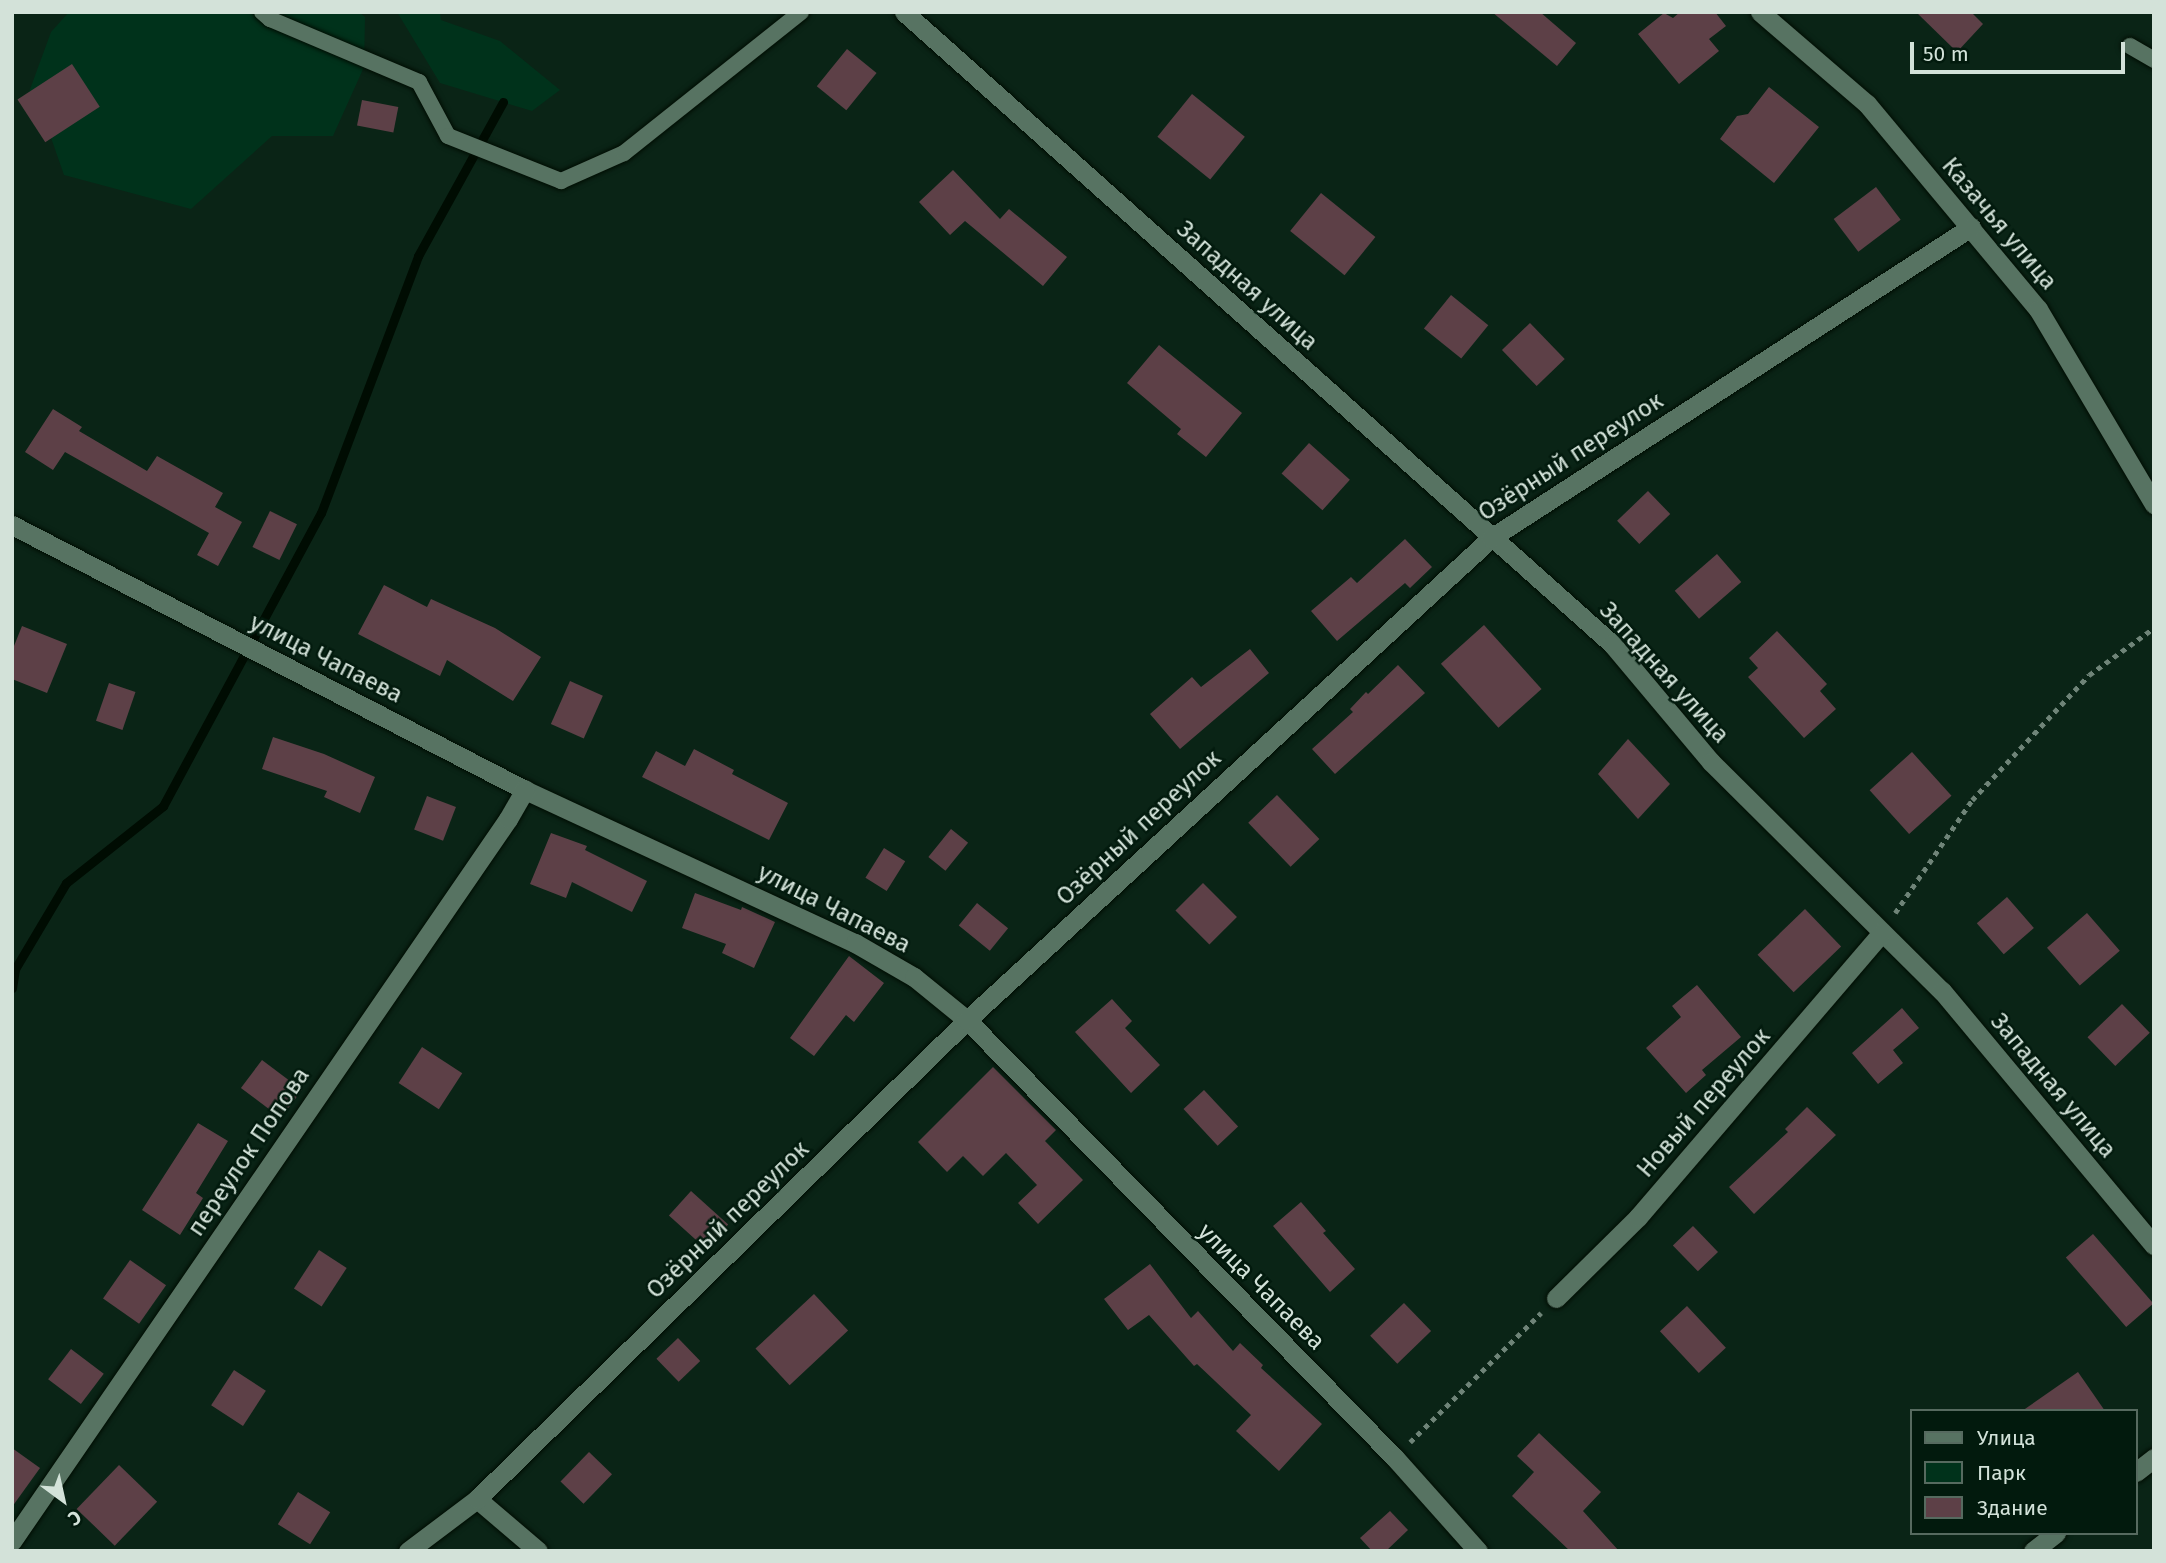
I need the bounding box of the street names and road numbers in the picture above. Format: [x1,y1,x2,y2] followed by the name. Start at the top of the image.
[1935,152,2063,296] street label: Казачья улица
[1171,215,1323,357] street label: Западная улица
[1473,387,1669,527] street label: Озёрный переулок
[1593,597,1735,749] street label: Западная улица
[245,608,407,710] street label: улица Чапаева
[1051,744,1227,912] street label: Озёрный переулок
[753,858,915,960] street label: улица Чапаева
[1984,1008,2122,1164] street label: Западная улица
[1631,1022,1777,1184] street label: Новый переулок
[182,1062,316,1242] street label: переулок Попова
[641,1135,815,1305] street label: Озёрный переулок
[1192,1218,1330,1356] street label: улица Чапаева

